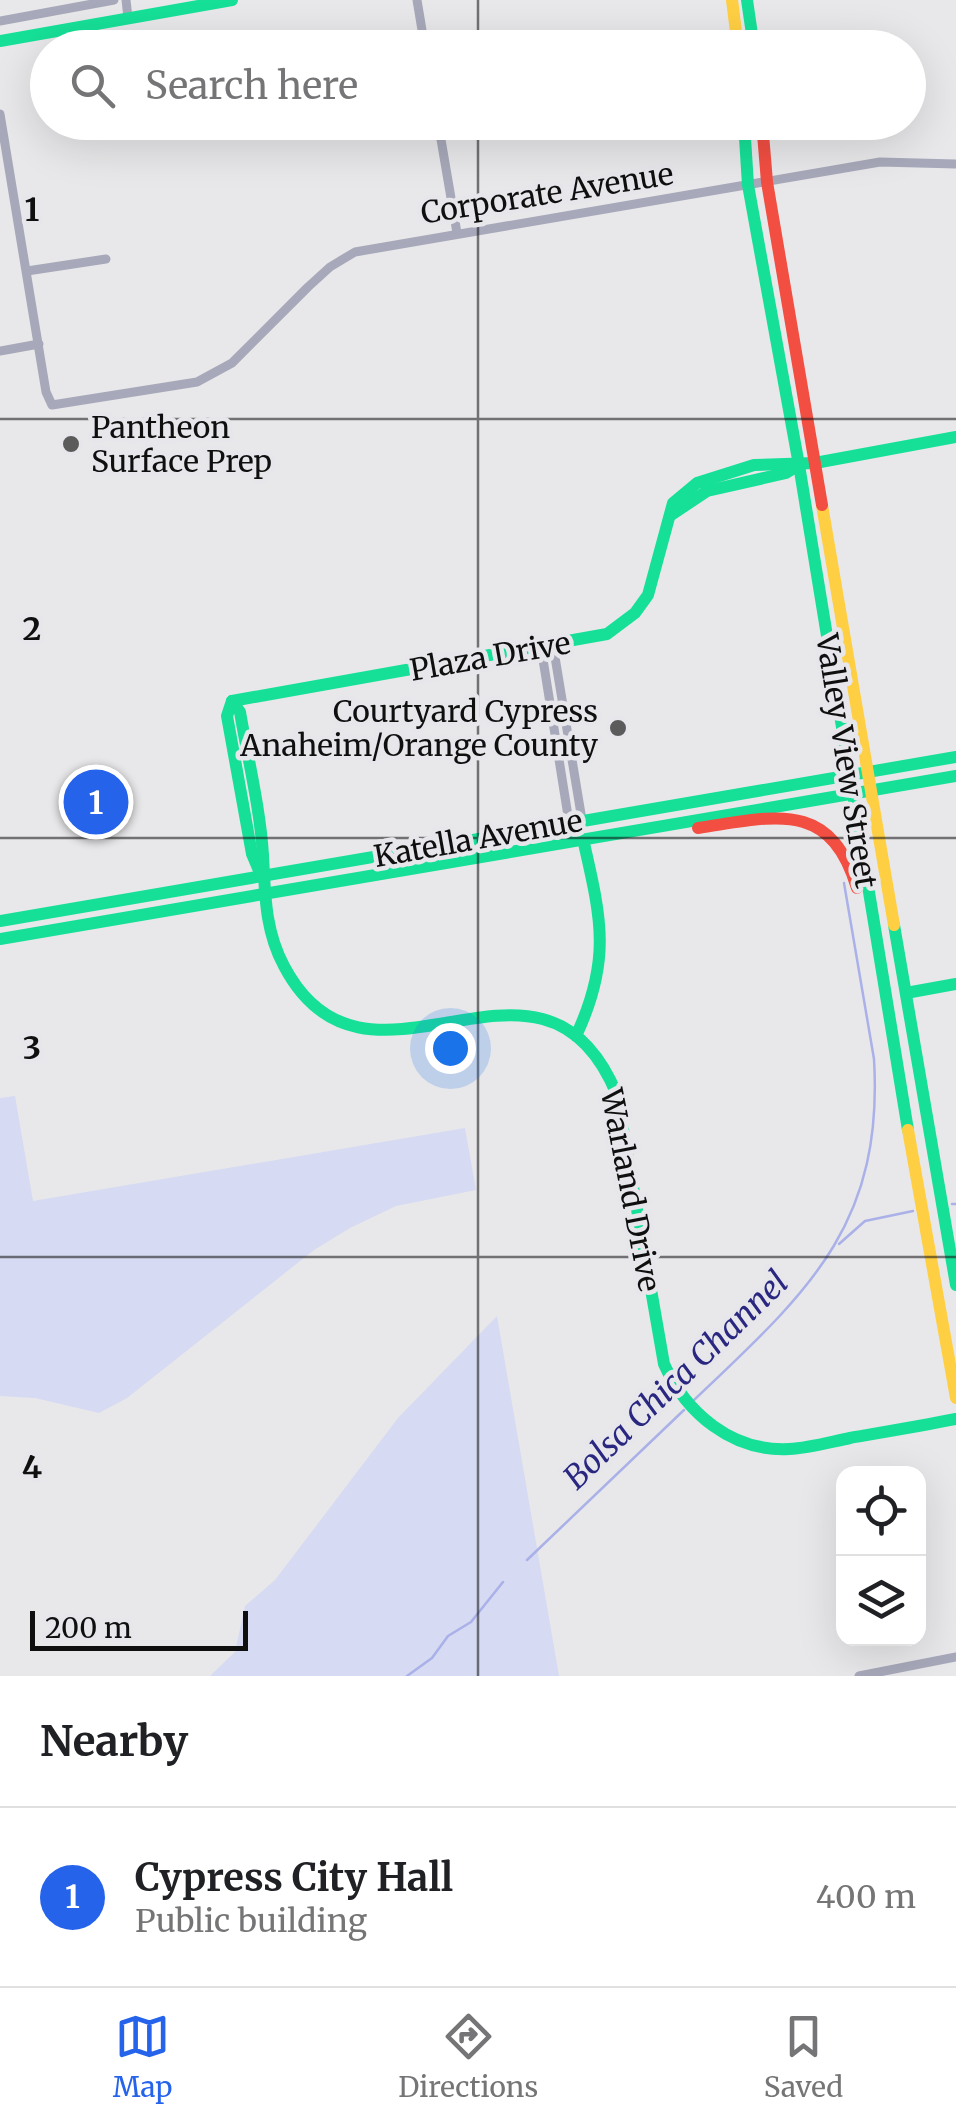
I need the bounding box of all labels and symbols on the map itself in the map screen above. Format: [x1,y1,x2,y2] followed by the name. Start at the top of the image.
[418,154,676,232] street label: Corporate Avenue
[25,190,40,230] text: 1
[91,408,272,480] place label: Pantheon Surface Prep
[60,433,82,455] marker: Pantheon Surface Prep
[23,609,41,649] text: 2
[407,623,573,689] street label: Plaza Drive
[808,630,886,891] street label: Valley View Street
[239,692,599,764] place label: Courtyard Cypress Anaheim/Orange County
[607,717,629,739] marker: Courtyard Cypress Anaheim/Orange County
[64,764,128,840] pin: 1
[371,801,585,875] street label: Katella Avenue
[425,1023,476,1074] your location
[23,1028,41,1068] text: 3
[593,1084,669,1295] street label: Warland Drive
[555,1263,797,1497] water label: Bolsa Chica Channel
[22,1447,42,1487] text: 4
[30,1606,248,1650] scale bar

